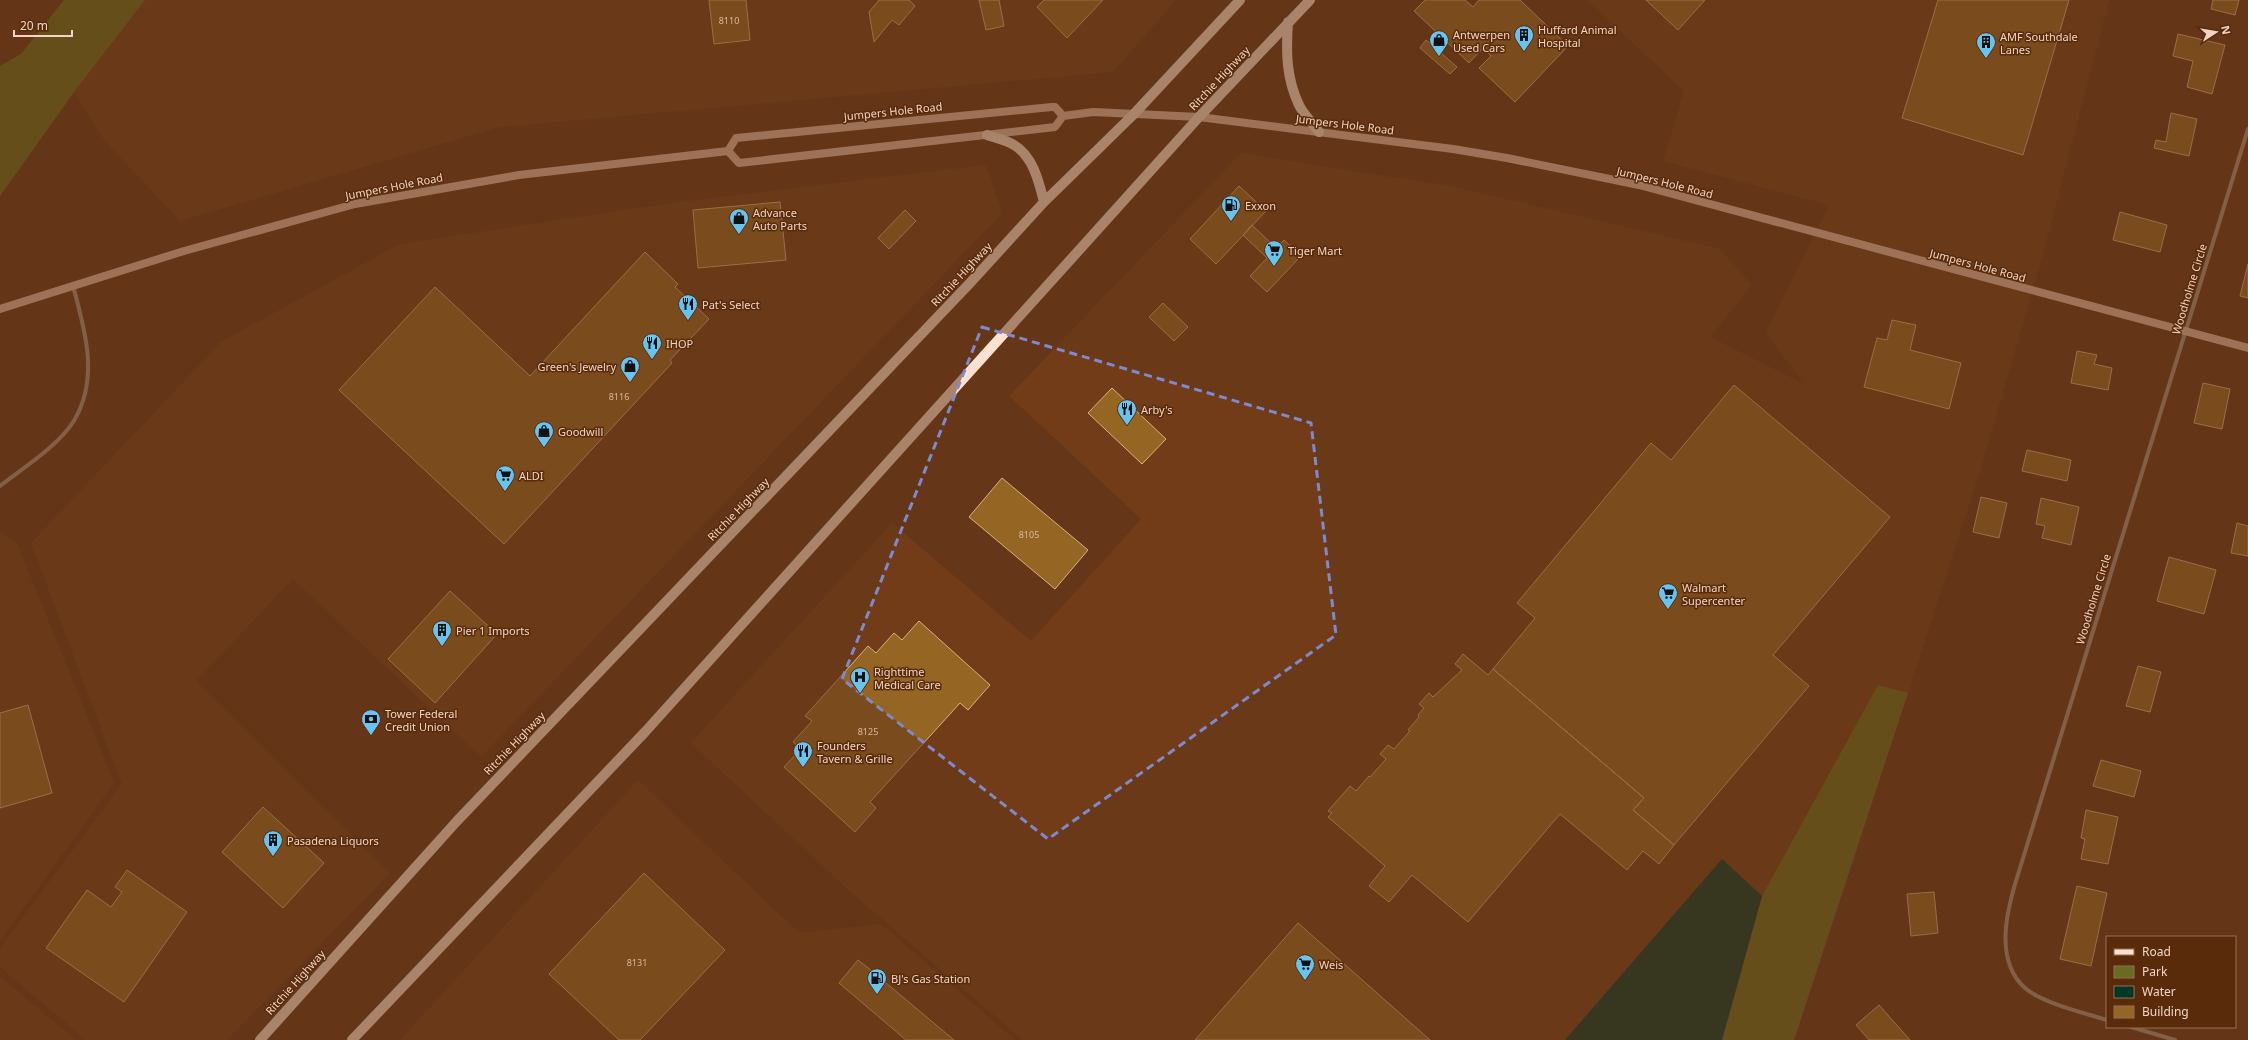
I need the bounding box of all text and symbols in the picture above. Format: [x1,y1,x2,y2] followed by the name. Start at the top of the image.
[14,12,72,38] scale bar
[2196,12,2236,52] north arrow
[719,14,739,27] house number: 8110
[20,17,48,34] text: 20 m
[1538,22,1617,50] place label: Huffard Animal Hospital
[1513,24,1535,52] building icon: Huffard Animal Hospital
[2218,24,2235,36] text: N
[1453,27,1510,55] place label: Antwerpen Used Cars
[1428,29,1450,57] shop icon: Antwerpen Used Cars
[2000,29,2078,57] place label: AMF Southdale Lanes
[1975,31,1997,59] building icon: AMF Southdale Lanes
[1185,42,1253,113] street label: Ritchie Highway
[842,98,943,124] street label: Jumpers Hole Road
[1294,110,1395,137] street label: Jumpers Hole Road
[1614,163,1715,201] street label: Jumpers Hole Road
[343,169,444,203] street label: Jumpers Hole Road
[1220,194,1242,222] fuel station icon: Exxon
[1245,198,1276,213] place label: Exxon
[753,205,807,233] place label: Advance Auto Parts
[728,207,750,235] shop icon: Advance Auto Parts
[927,238,995,309] street label: Ritchie Highway
[1263,239,1285,267] supermarket icon: Tiger Mart
[2168,242,2210,336] street label: Woodholme Circle
[1288,243,1342,258] place label: Tiger Mart
[1927,245,2028,285] street label: Jumpers Hole Road
[677,293,699,321] restaurant icon: Pat's Select
[702,297,760,312] place label: Pat's Select
[641,332,663,360] restaurant icon: IHOP
[666,336,693,351] place label: IHOP
[619,355,641,383] shop icon: Green's Jewelry
[537,359,616,374] place label: Green's Jewelry
[609,390,629,403] house number: 8116
[1116,398,1138,426] restaurant icon: Arby's
[1141,402,1173,417] place label: Arby's
[533,420,555,448] shop icon: Goodwill
[558,424,603,439] place label: Goodwill
[494,464,516,492] supermarket icon: ALDI
[519,468,544,483] place label: ALDI
[704,474,772,544] street label: Ritchie Highway
[1019,528,1039,541] house number: 8105
[2072,552,2114,646] street label: Woodholme Circle
[1682,580,1746,608] place label: Walmart Supercenter
[1657,582,1679,610] supermarket icon: Walmart Supercenter
[431,619,453,647] building icon: Pier 1 Imports
[456,623,529,638] place label: Pier 1 Imports
[874,664,941,692] place label: Righttime Medical Care
[849,666,871,694] hospital icon: Righttime Medical Care
[385,706,457,734] place label: Tower Federal Credit Union
[360,708,382,736] bank icon: Tower Federal Credit Union
[480,708,548,778] street label: Ritchie Highway
[858,725,878,738] house number: 8125
[817,738,893,766] place label: Founders Tavern & Grille
[792,740,814,768] restaurant icon: Founders Tavern & Grille
[262,829,284,857] building icon: Pasadena Liquors
[287,833,379,848] place label: Pasadena Liquors
[2106,936,2236,1028] legend
[2142,943,2171,960] text: Road
[262,946,328,1018] street label: Ritchie Highway
[1294,953,1316,981] supermarket icon: Weis
[627,956,647,969] house number: 8131
[1319,957,1343,972] place label: Weis
[2142,963,2168,980] text: Park
[866,967,888,995] fuel station icon: BJ's Gas Station
[891,971,970,986] place label: BJ's Gas Station
[2142,983,2176,1000] text: Water
[2142,1003,2189,1020] text: Building

